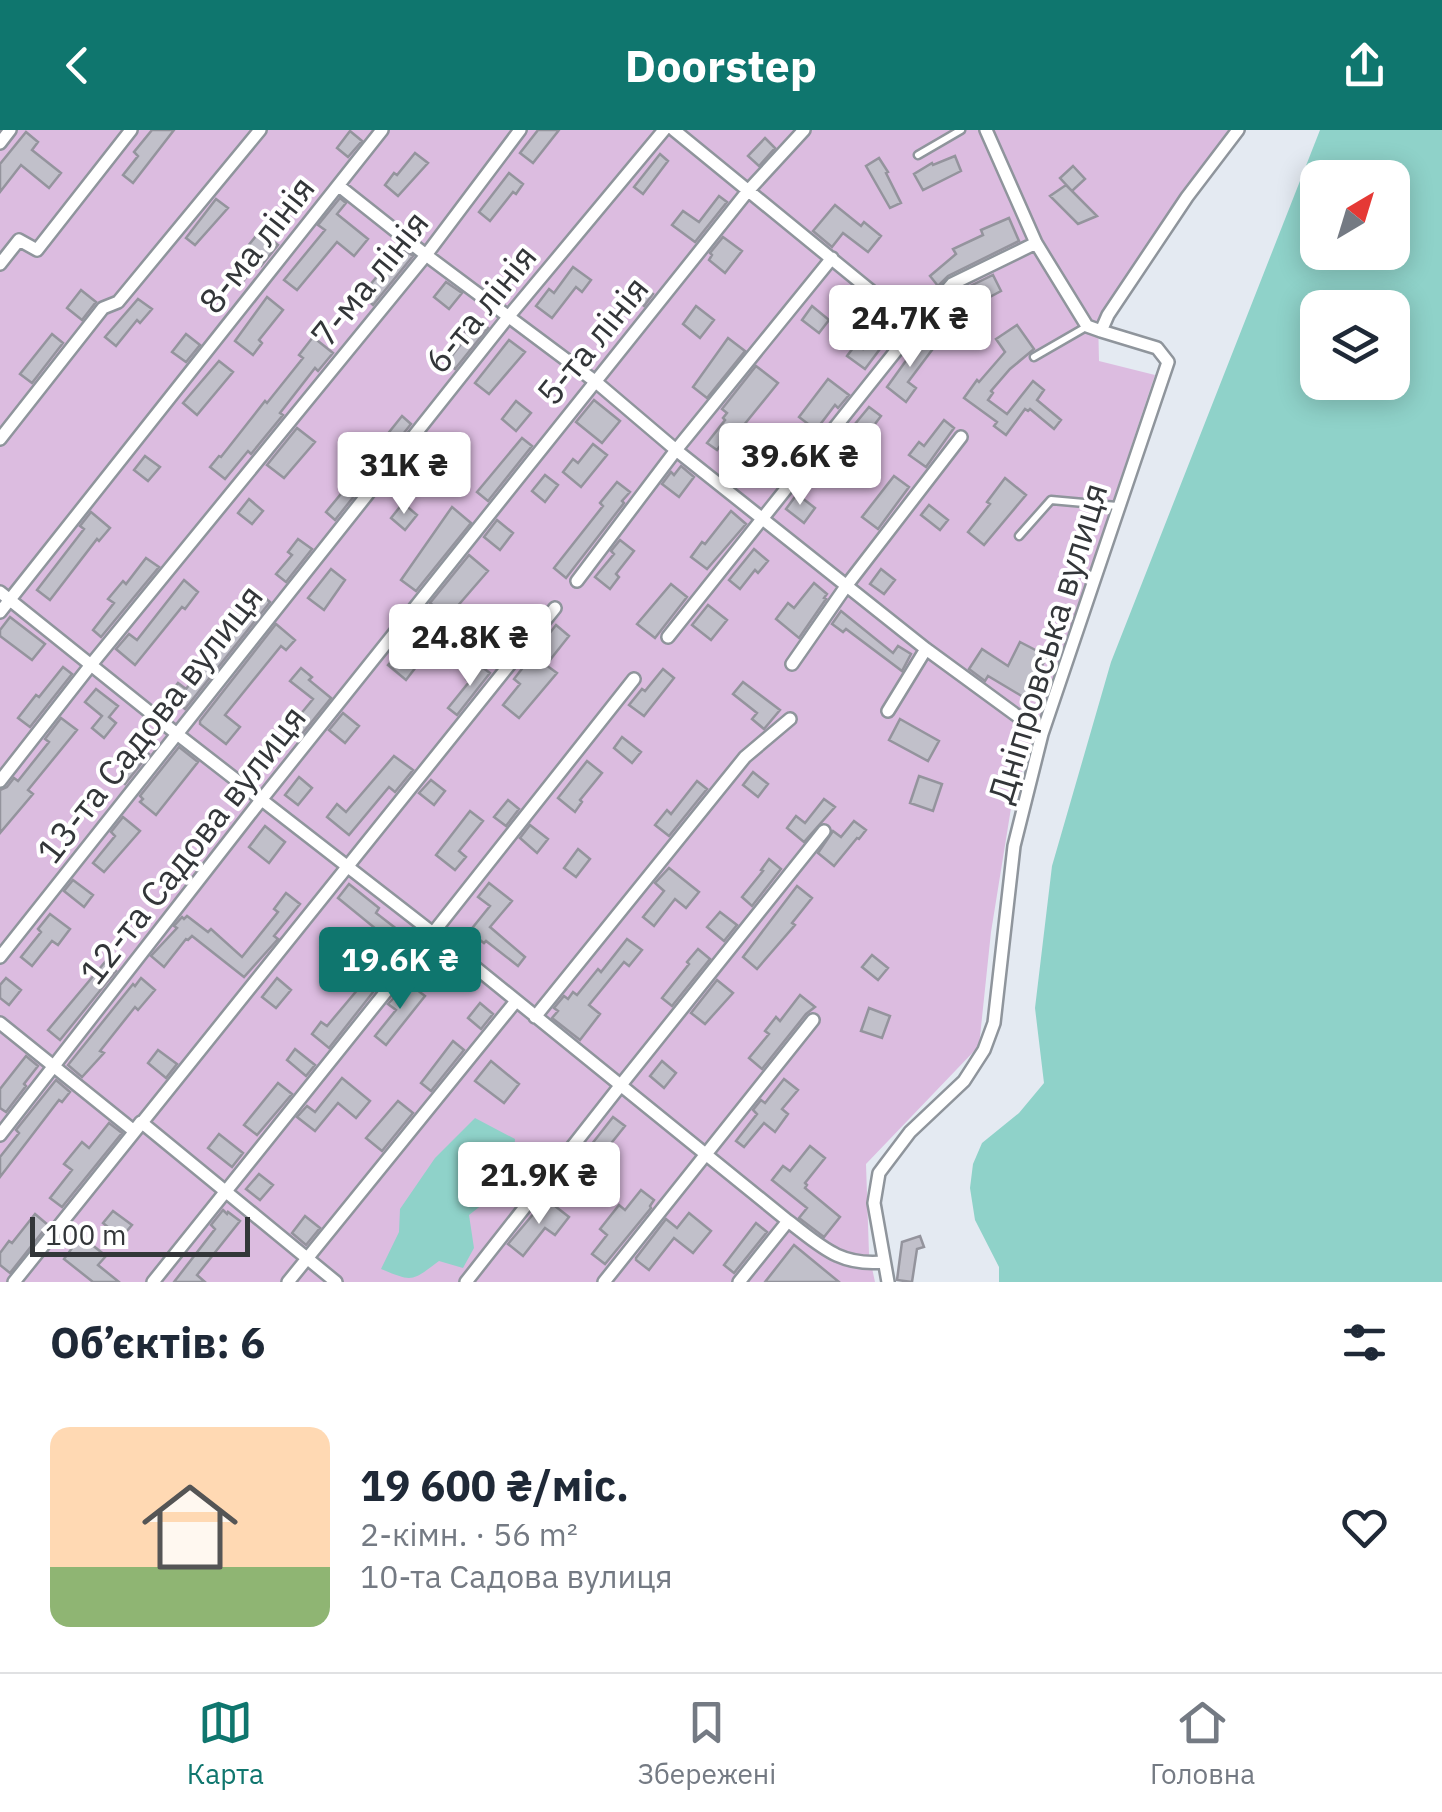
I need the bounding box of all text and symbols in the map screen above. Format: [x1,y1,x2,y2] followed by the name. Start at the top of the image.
[625,36,817,94] text: Doorstep
[50,38,105,93] icon: back
[1337,38,1392,93] icon: share
[1300,160,1410,270] north arrow
[1300,160,1410,400] map controls
[188,166,324,323] street label: 8-ма лінія
[300,201,438,356] street label: 7-ма лінія
[414,234,546,382] street label: 6-та лінія
[526,266,658,414] street label: 5-та лінія
[818,285,1002,370] pin: 24.7K ₴
[1300,290,1410,400] button: layers
[851,296,969,338] text: 24.7K ₴
[708,423,892,508] pin: 39.6K ₴
[334,432,474,517] pin: 31K ₴
[741,434,859,476] text: 39.6K ₴
[360,443,448,485] text: 31K ₴
[976,477,1118,808] street label: Дніпровська вулиця
[26,574,273,872] street label: 13-та Садова вулиця
[378,604,562,689] pin: 24.8K ₴
[411,615,529,657] text: 24.8K ₴
[69,695,316,993] street label: 12-та Садова вулиця
[308,927,492,1012] pin: 19.6K ₴
[341,938,459,980] text: 19.6K ₴
[447,1142,631,1227] pin: 21.9K ₴
[480,1153,598,1195] text: 21.9K ₴
[30,1212,250,1256] scale bar
[45,1216,126,1253] text: 100 m
[50,1315,265,1370] text: Об’єктів: 6
[1337,1315,1392,1370] icon: filters
[360,1458,629,1513] text: 19 600 ₴/міс.
[130,1467,250,1587] icon: home
[1337,1500,1392,1555] icon: heart
[360,1513,578,1555] text: 2-кімн. · 56 m²
[360,1555,673,1597] text: 10-та Садова вулиця
[187,1695,264,1792] tab: Карта
[637,1695,776,1792] tab: Збережені
[1150,1695,1255,1792] tab: Головна

